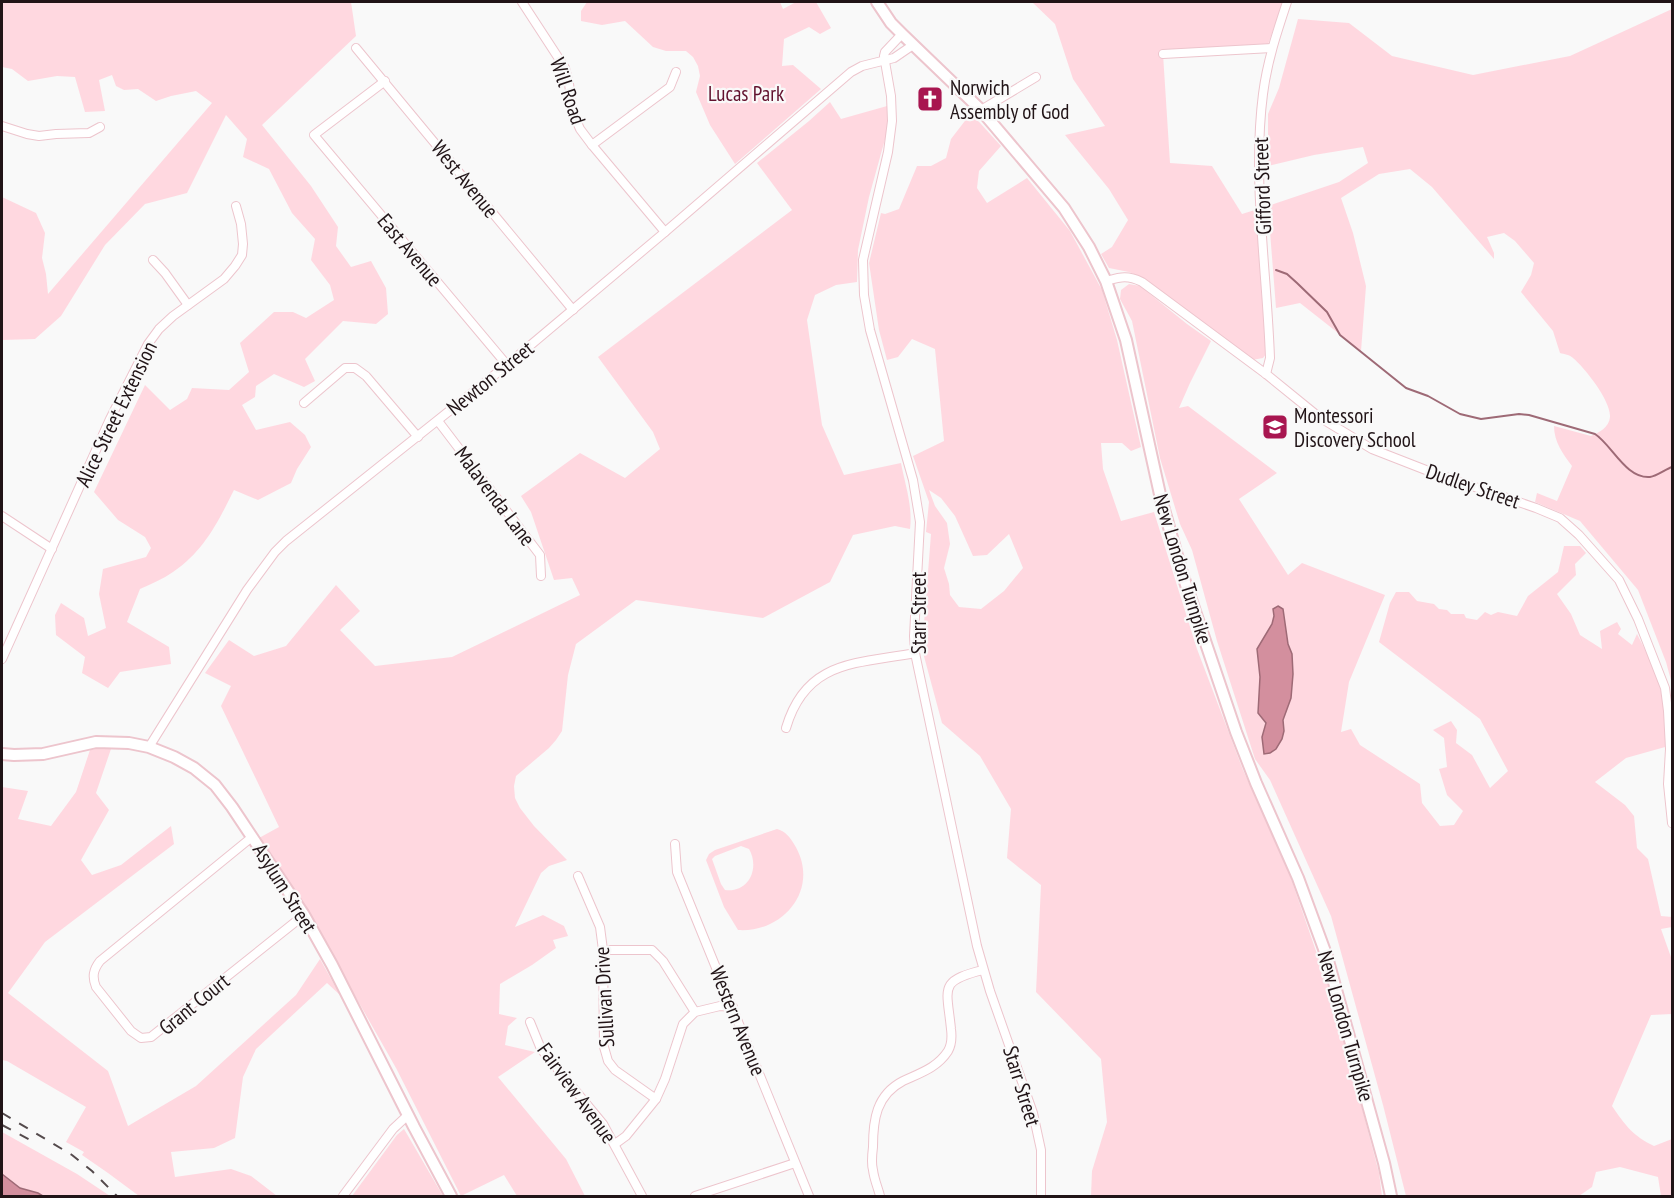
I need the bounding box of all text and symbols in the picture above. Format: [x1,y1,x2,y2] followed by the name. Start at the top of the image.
[544,54,592,128] street label: Will Road
[950,74,1069,125] place label: Norwich Assembly of God
[708,80,784,107] park label: Lucas Park
[915,84,945,114] church icon: Norwich Assembly of God
[426,135,504,223] street label: West Avenue
[1247,137,1277,235] street label: Gifford Street
[372,208,448,292] street label: East Avenue
[441,335,539,421] street label: Newton Street
[69,337,163,491] street label: Alice Street Extension
[1294,402,1416,453] place label: Montessori Discovery School
[1260,412,1290,442] school or university icon: Montessori Discovery School
[449,441,541,551] street label: Malavenda Lane
[1422,457,1524,515] street label: Dudley Street
[1147,491,1219,647] street label: New London Turnpike
[905,571,932,654] street label: Starr Street
[247,838,323,938] street label: Asylum Street
[588,946,620,1048] street label: Sullivan Drive
[1312,947,1380,1105] street label: New London Turnpike
[704,962,772,1080] street label: Western Avenue
[153,967,235,1041] street label: Grant Court
[532,1037,622,1149] street label: Fairview Avenue
[997,1043,1047,1130] street label: Starr Street

